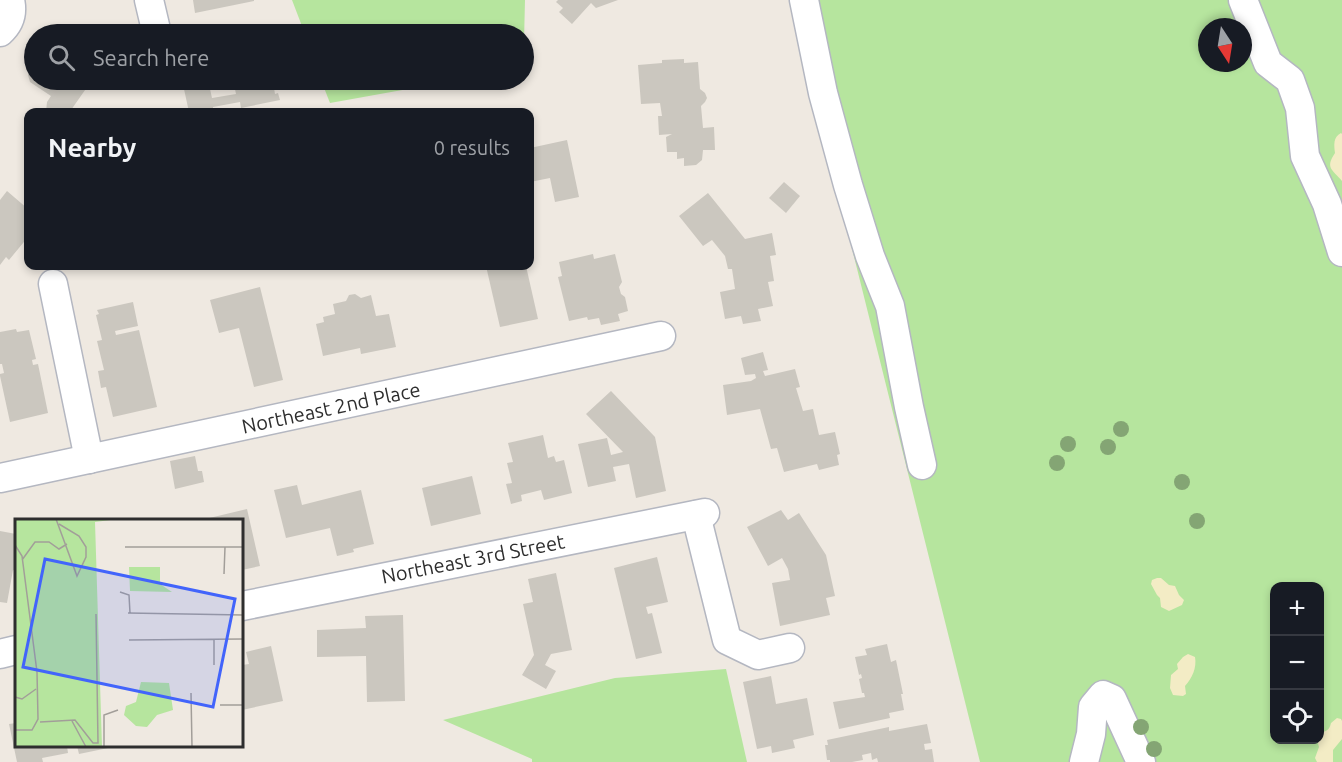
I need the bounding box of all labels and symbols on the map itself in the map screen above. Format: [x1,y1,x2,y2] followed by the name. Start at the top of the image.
[1198,18,1252,72] north arrow
[239,377,422,438] street label: Northeast 2nd Place
[15,519,243,747] inset map
[379,529,567,588] street label: Northeast 3rd Street

